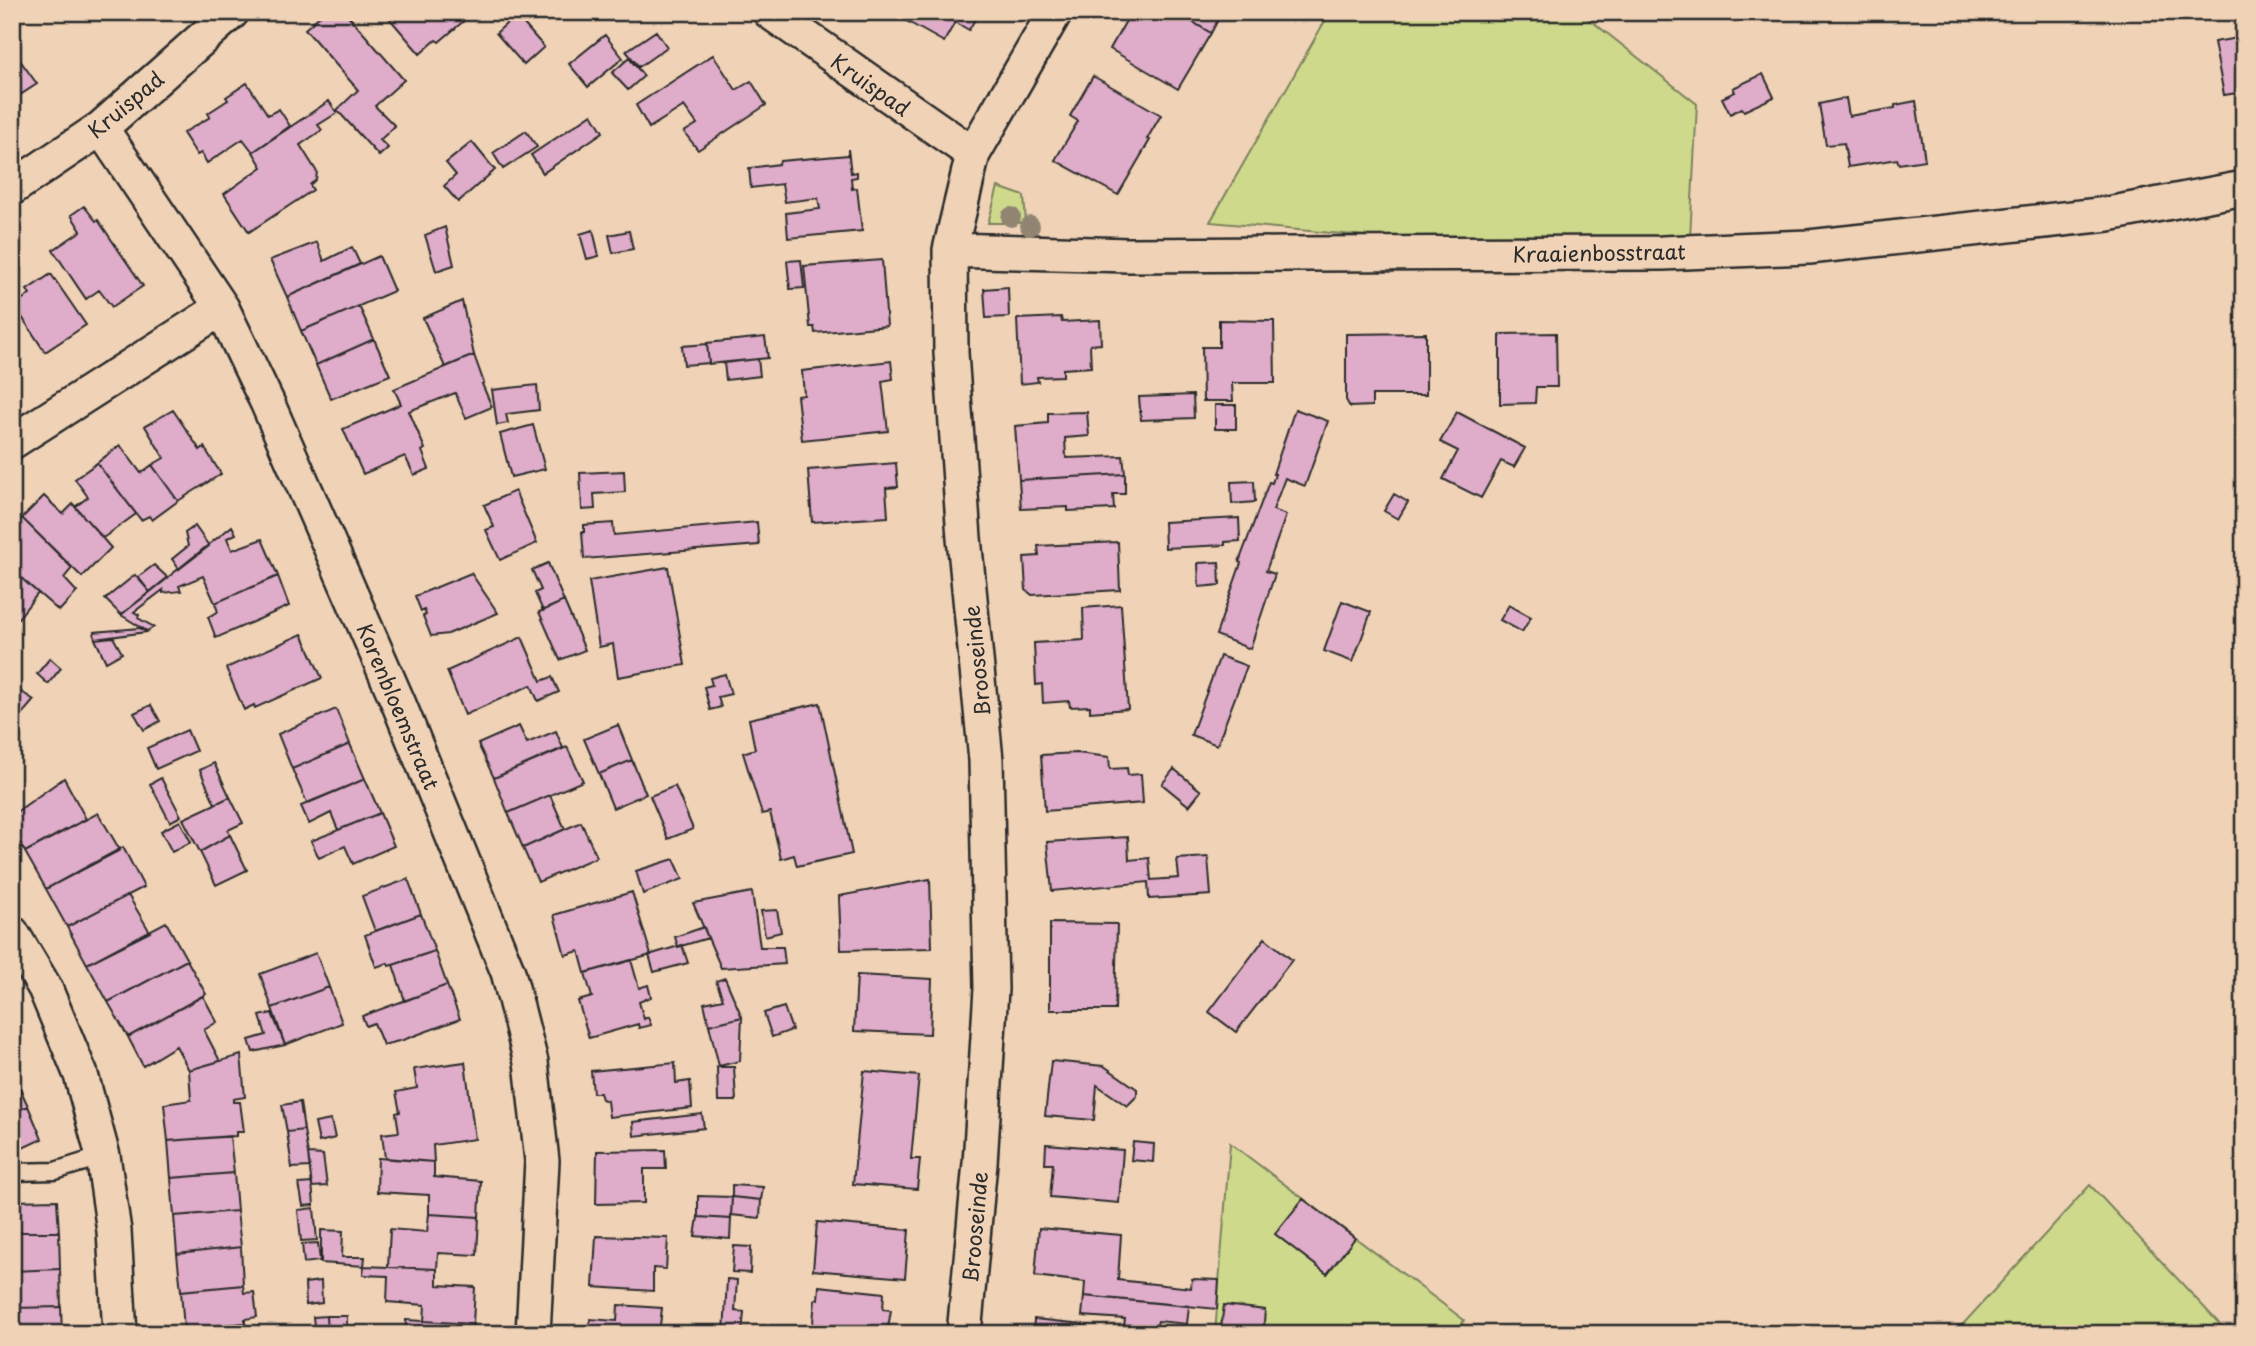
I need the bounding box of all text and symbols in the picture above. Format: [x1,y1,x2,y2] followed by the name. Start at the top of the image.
[825,45,917,123] street label: Kruispad
[80,62,170,145] street label: Kruispad
[1512,234,1686,270] street label: Kraaienbosstraat
[954,604,998,718] street label: Brooseinde
[349,618,449,794] street label: Korenbloemstraat
[953,1170,995,1284] street label: Brooseinde

